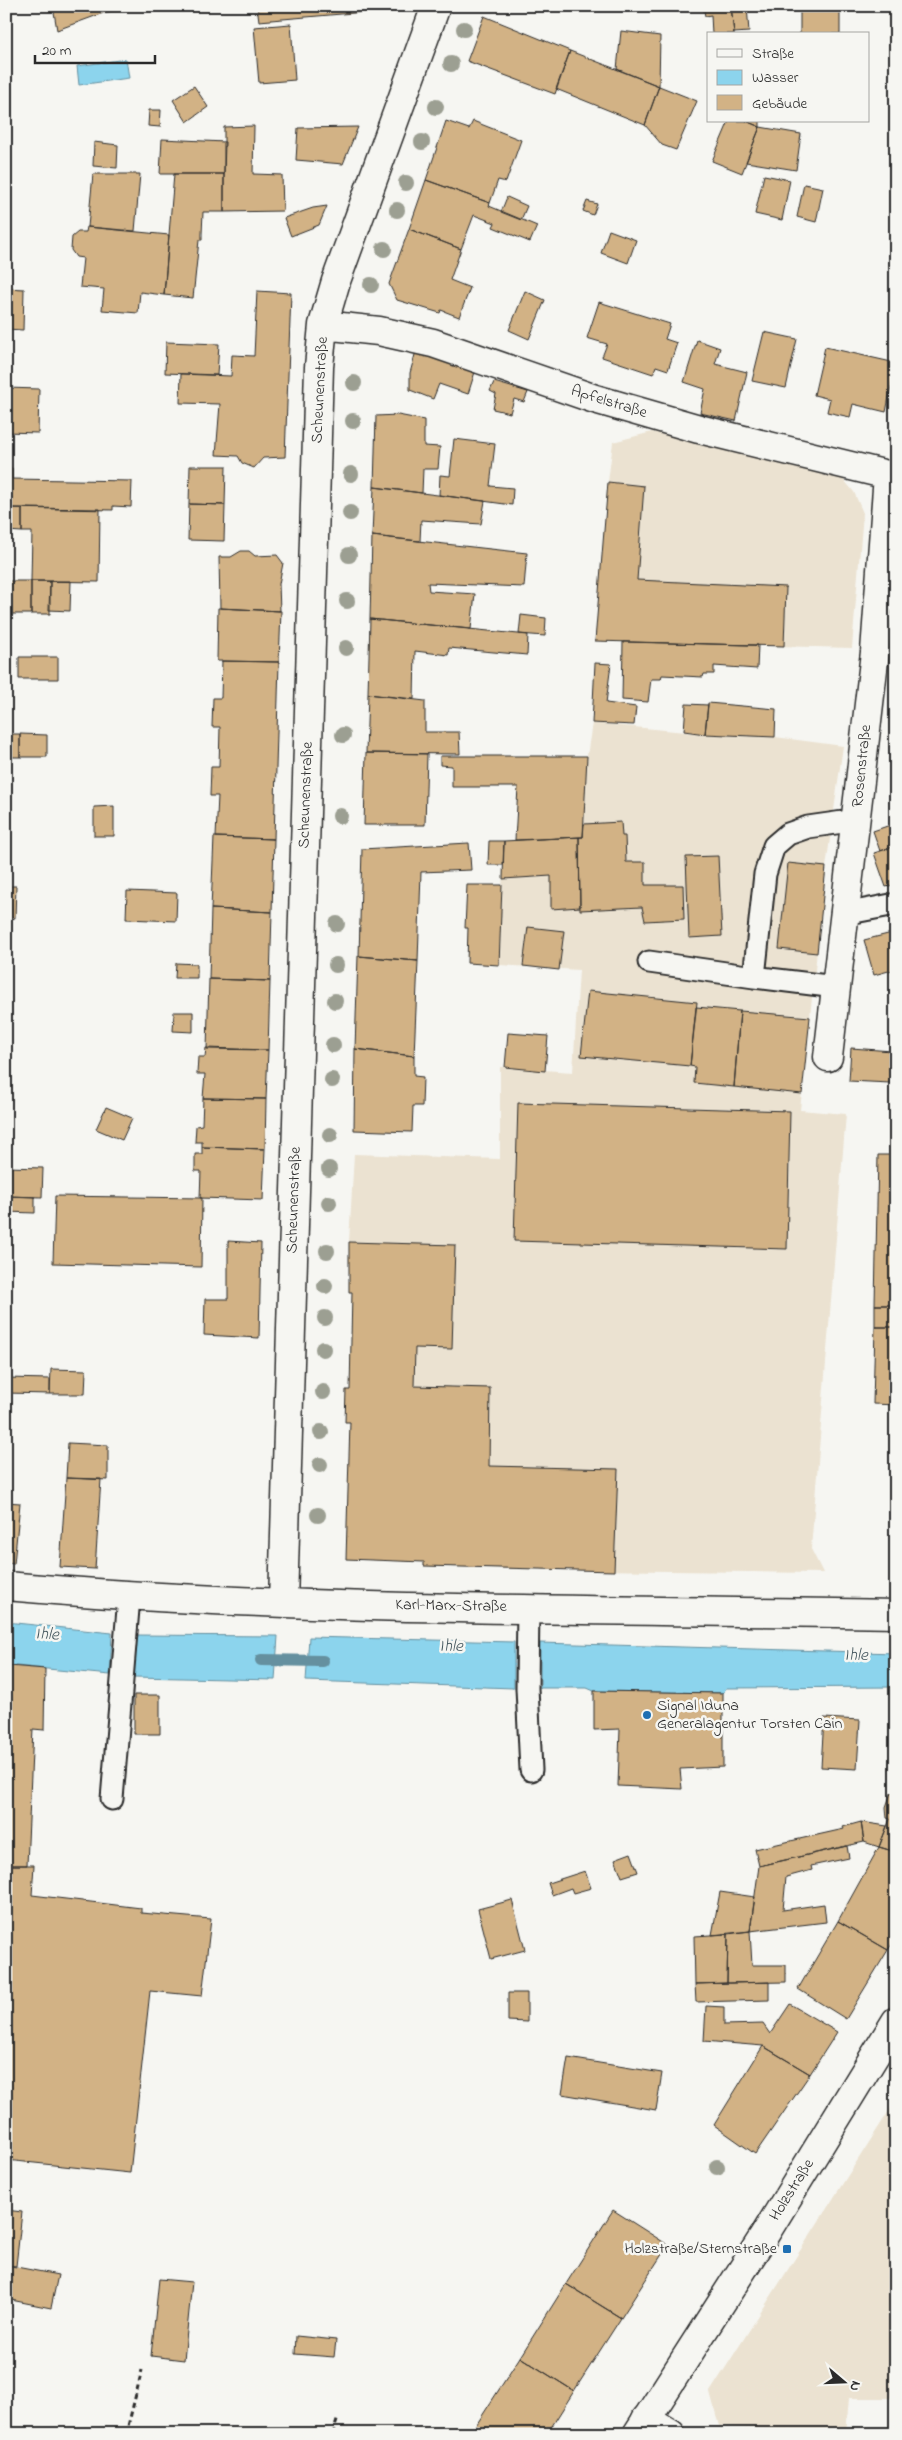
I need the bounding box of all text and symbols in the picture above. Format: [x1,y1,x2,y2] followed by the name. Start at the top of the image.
[35,32,155,64] scale bar
[707,32,870,122] legend
[42,40,72,62] text: 20 m
[752,43,794,65] text: Straße
[752,67,799,89] text: Wasser
[752,93,808,115] text: Gebäude
[305,335,335,444] street label: Scheunenstraße
[568,379,651,425] street label: Apfelstraße
[846,723,878,809] street label: Rosenstraße
[292,740,320,849] street label: Scheunenstraße
[280,1145,308,1254] street label: Scheunenstraße
[395,1593,508,1619] street label: Karl-Marx-Straße
[34,1621,61,1649] water label: Ihle
[439,1634,464,1660] water label: Ihle
[844,1643,869,1669] water label: Ihle
[657,1694,843,1736] place label: Signal Iduna Generalagentur Torsten Cain
[641,1709,653,1721] marker: Signal Iduna Generalagentur Torsten Cain
[763,2154,821,2226] street label: Holzstraße
[625,2237,778,2261] place label: Holzstraße/Sternstraße
[781,2243,793,2255] marker: Holzstraße/Sternstraße
[820,2358,870,2408] north arrow
[843,2378,866,2394] text: N

